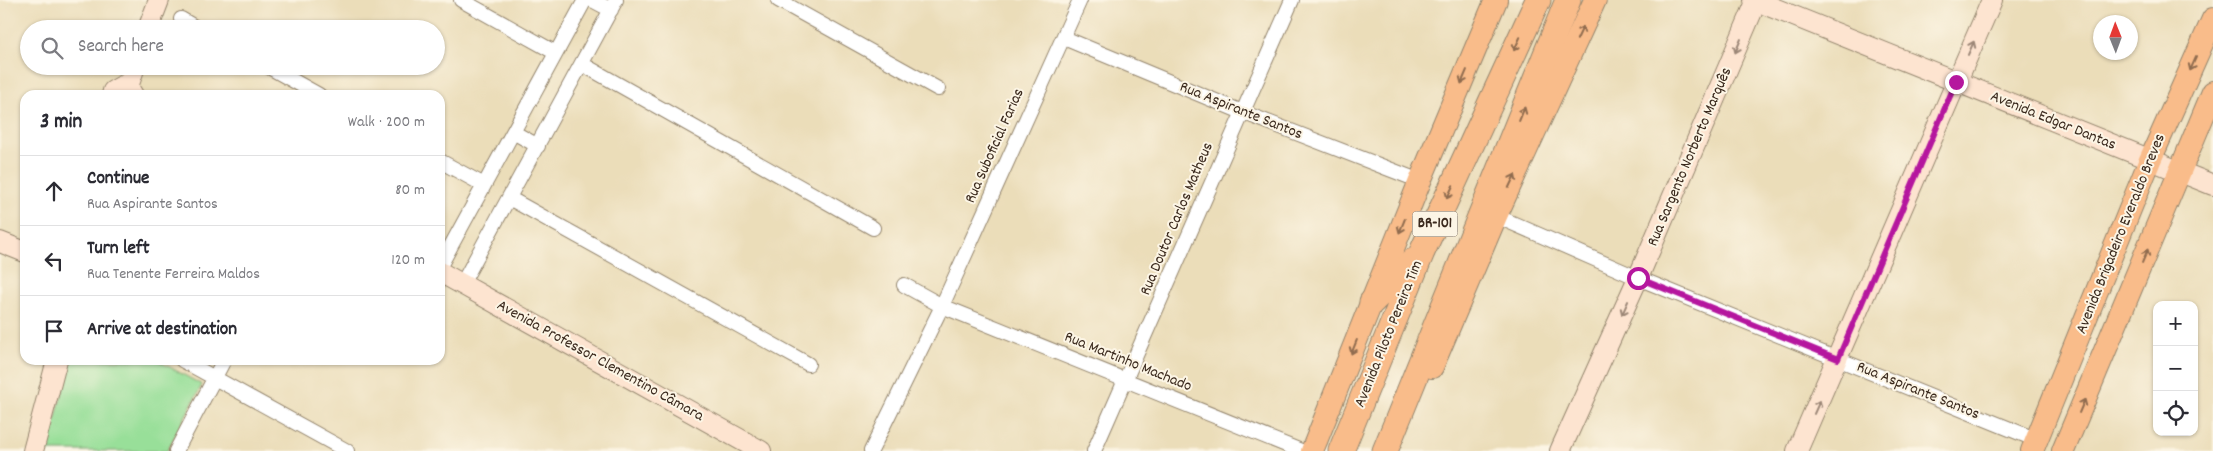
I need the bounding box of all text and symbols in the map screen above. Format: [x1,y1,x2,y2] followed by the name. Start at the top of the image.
[2093,15,2138,60] north arrow
[20,20,445,75] search box
[1576,26,1586,41] one-way arrow
[38,34,66,62] icon: search
[78,34,164,61] text: Search here
[1512,36,1522,51] one-way arrow
[1732,38,1742,53] one-way arrow
[1966,41,1976,56] one-way arrow
[2188,56,2198,71] one-way arrow
[1642,64,1738,250] street label: Rua Sargento Norberto Marquês
[1458,69,1468,84] one-way arrow
[1945,71,1968,94] route end
[1176,76,1306,146] street label: Rua Aspirante Santos
[959,85,1031,207] street label: Rua Suboficial Farias
[1987,85,2119,157] street label: Avenida Edgar Dantas
[1517,107,1527,122] one-way arrow
[40,108,82,138] text: 3 min
[348,111,425,134] text: Walk · 200 m
[2070,130,2172,338] street label: Avenida Brigadeiro Everaldo Breves
[1134,139,1220,299] street label: Rua Doutor Carlos Matheus
[87,166,149,193] text: Continue
[1508,173,1518,188] one-way arrow
[40,177,68,205] icon: ahead
[395,179,425,202] text: 80 m
[1444,184,1454,199] one-way arrow
[87,193,218,216] text: Rua Aspirante Santos
[1412,212,1458,236] road number: BR-101
[1397,218,1407,233] one-way arrow
[87,236,150,263] text: Turn left
[40,247,68,275] icon: left
[391,249,425,272] text: 120 m
[2140,249,2150,264] one-way arrow
[1349,257,1429,411] street label: Avenida Piloto Pereira Tim
[87,263,260,286] text: Rua Tenente Ferreira Maldos
[1627,267,1650,290] route start
[492,294,708,428] street label: Avenida Professor Clementino Câmara
[1620,300,1629,315] one-way arrow
[2153,301,2198,436] map controls
[2153,301,2198,346] button: +
[40,317,68,345] icon: arrive
[87,317,237,344] text: Arrive at destination
[1061,326,1195,398] street label: Rua Martinho Machado
[1349,339,1358,354] one-way arrow
[2153,346,2198,391] button: −
[1853,356,1983,426] street label: Rua Aspirante Santos
[2153,391,2198,436] button: locate
[2078,399,2088,414] one-way arrow
[1813,400,1823,415] one-way arrow

